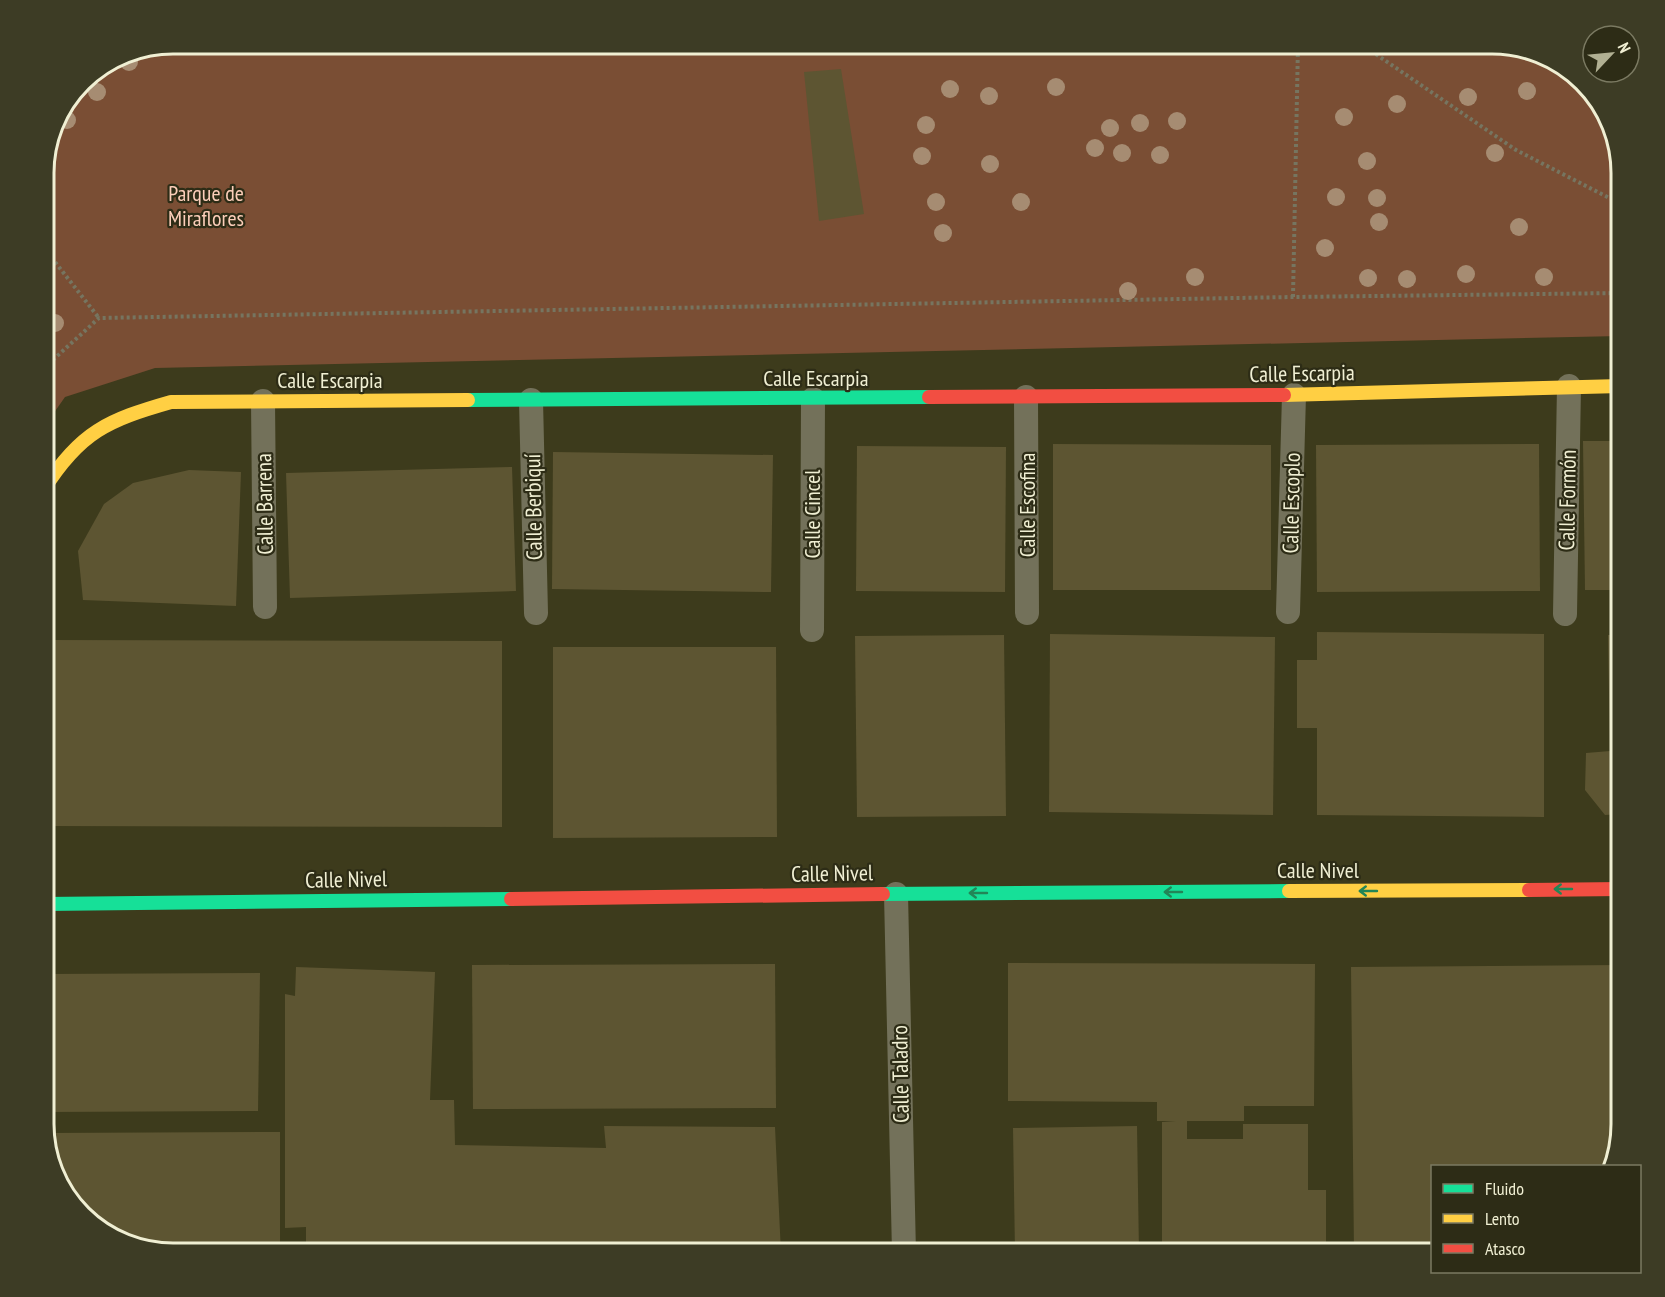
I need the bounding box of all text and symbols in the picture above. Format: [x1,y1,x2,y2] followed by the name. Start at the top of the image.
[1581,24,1641,84] north arrow
[1614,39,1635,56] text: N
[168,179,244,232] park label: Parque de Miraflores
[1249,358,1355,388] street label: Calle Escarpia
[763,364,869,392] street label: Calle Escarpia
[277,366,383,394] street label: Calle Escarpia
[1552,449,1582,551] street label: Calle Formón
[1276,452,1306,554] street label: Calle Escoplo
[249,453,279,555] street label: Calle Barrena
[518,453,548,560] street label: Calle Berbiquí
[1013,453,1041,557] street label: Calle Escofina
[798,469,826,558] street label: Calle Cincel
[1277,856,1360,884] street label: Calle Nivel
[791,858,874,888] street label: Calle Nivel
[305,864,388,894] street label: Calle Nivel
[1553,883,1573,895] one-way arrow
[1358,885,1378,897] one-way arrow
[1164,886,1184,898] one-way arrow
[969,887,989,899] one-way arrow
[885,1025,915,1123] street label: Calle Taladro
[1431,1165,1641,1273] legend
[1485,1177,1524,1200] text: Fluido
[1485,1207,1520,1230] text: Lento
[1485,1237,1526,1260] text: Atasco

